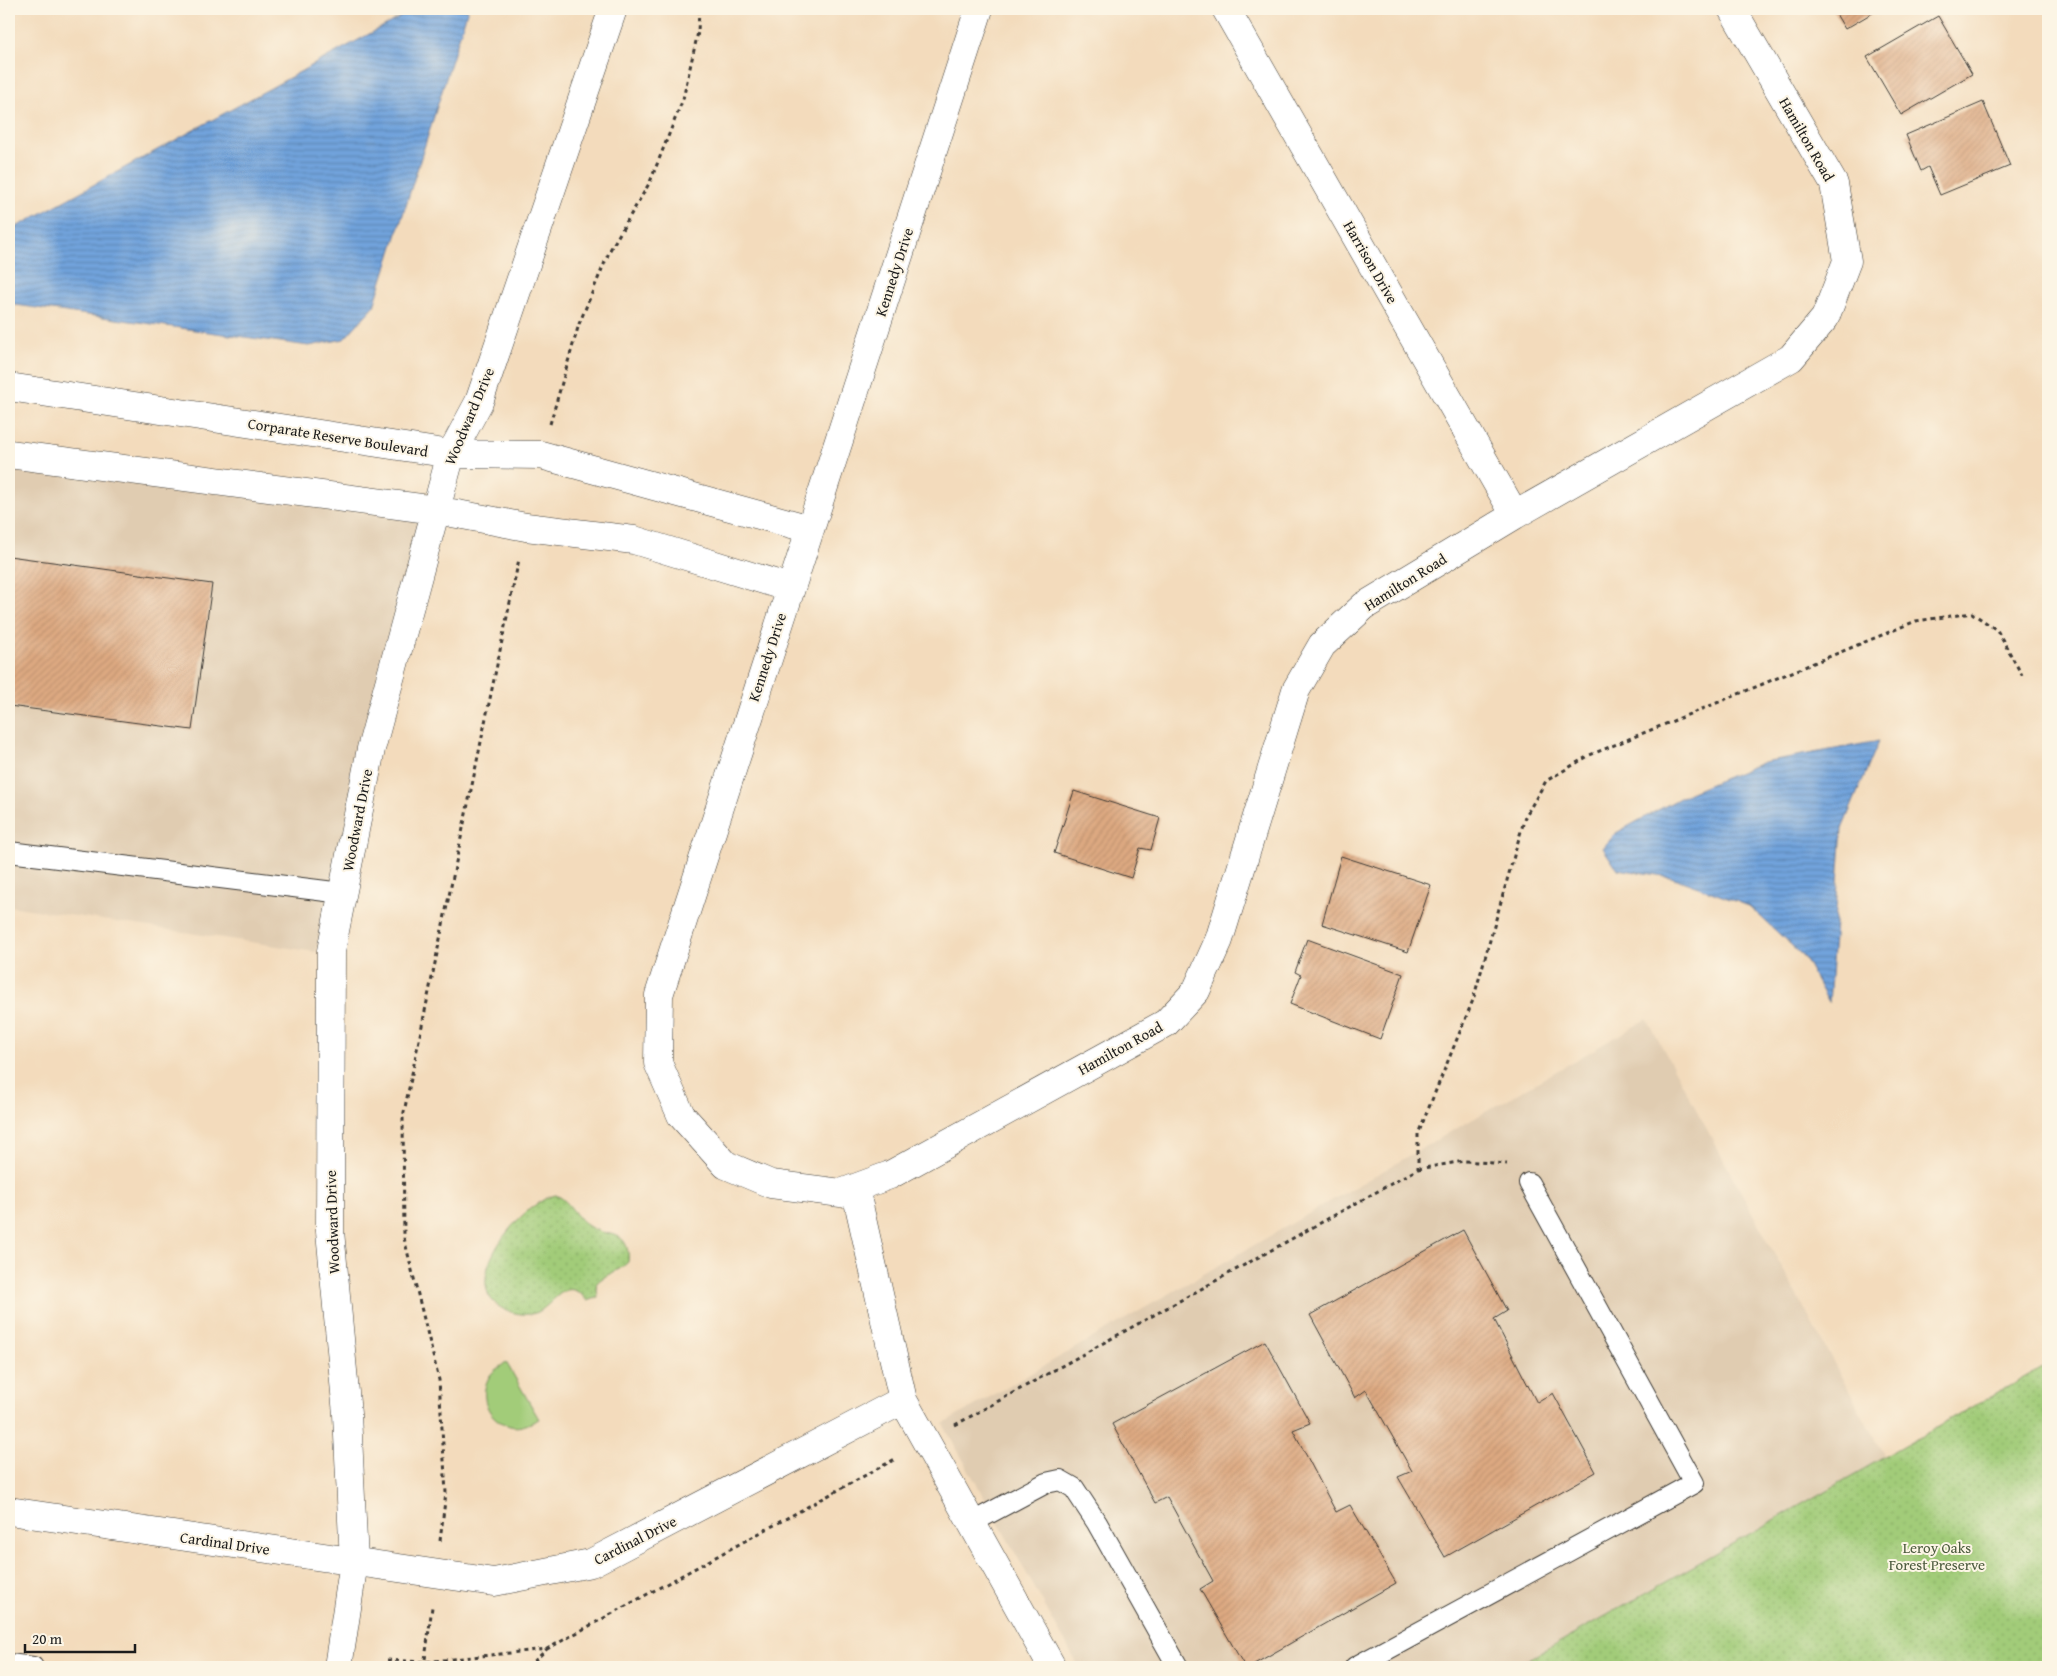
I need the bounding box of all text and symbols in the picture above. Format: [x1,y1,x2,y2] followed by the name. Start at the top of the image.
[1774,93,1840,185] street label: Hamilton Road
[1339,217,1403,307] street label: Harrison Drive
[870,225,918,319] street label: Kennedy Drive
[439,364,499,468] street label: Woodward Drive
[246,412,430,462] street label: Corparate Reserve Boulevard
[1360,548,1450,616] street label: Hamilton Road
[743,610,791,704] street label: Kennedy Drive
[337,767,377,873] street label: Woodward Drive
[1074,1016,1166,1080] street label: Hamilton Road
[320,1170,344,1274] street label: Woodward Drive
[590,1510,680,1570] street label: Cardinal Drive
[179,1526,271,1560] street label: Cardinal Drive
[1889,1537,1985,1575] park label: Leroy Oaks Forest Preserve
[25,1621,135,1653] scale bar
[32,1628,63,1649] text: 20 m

